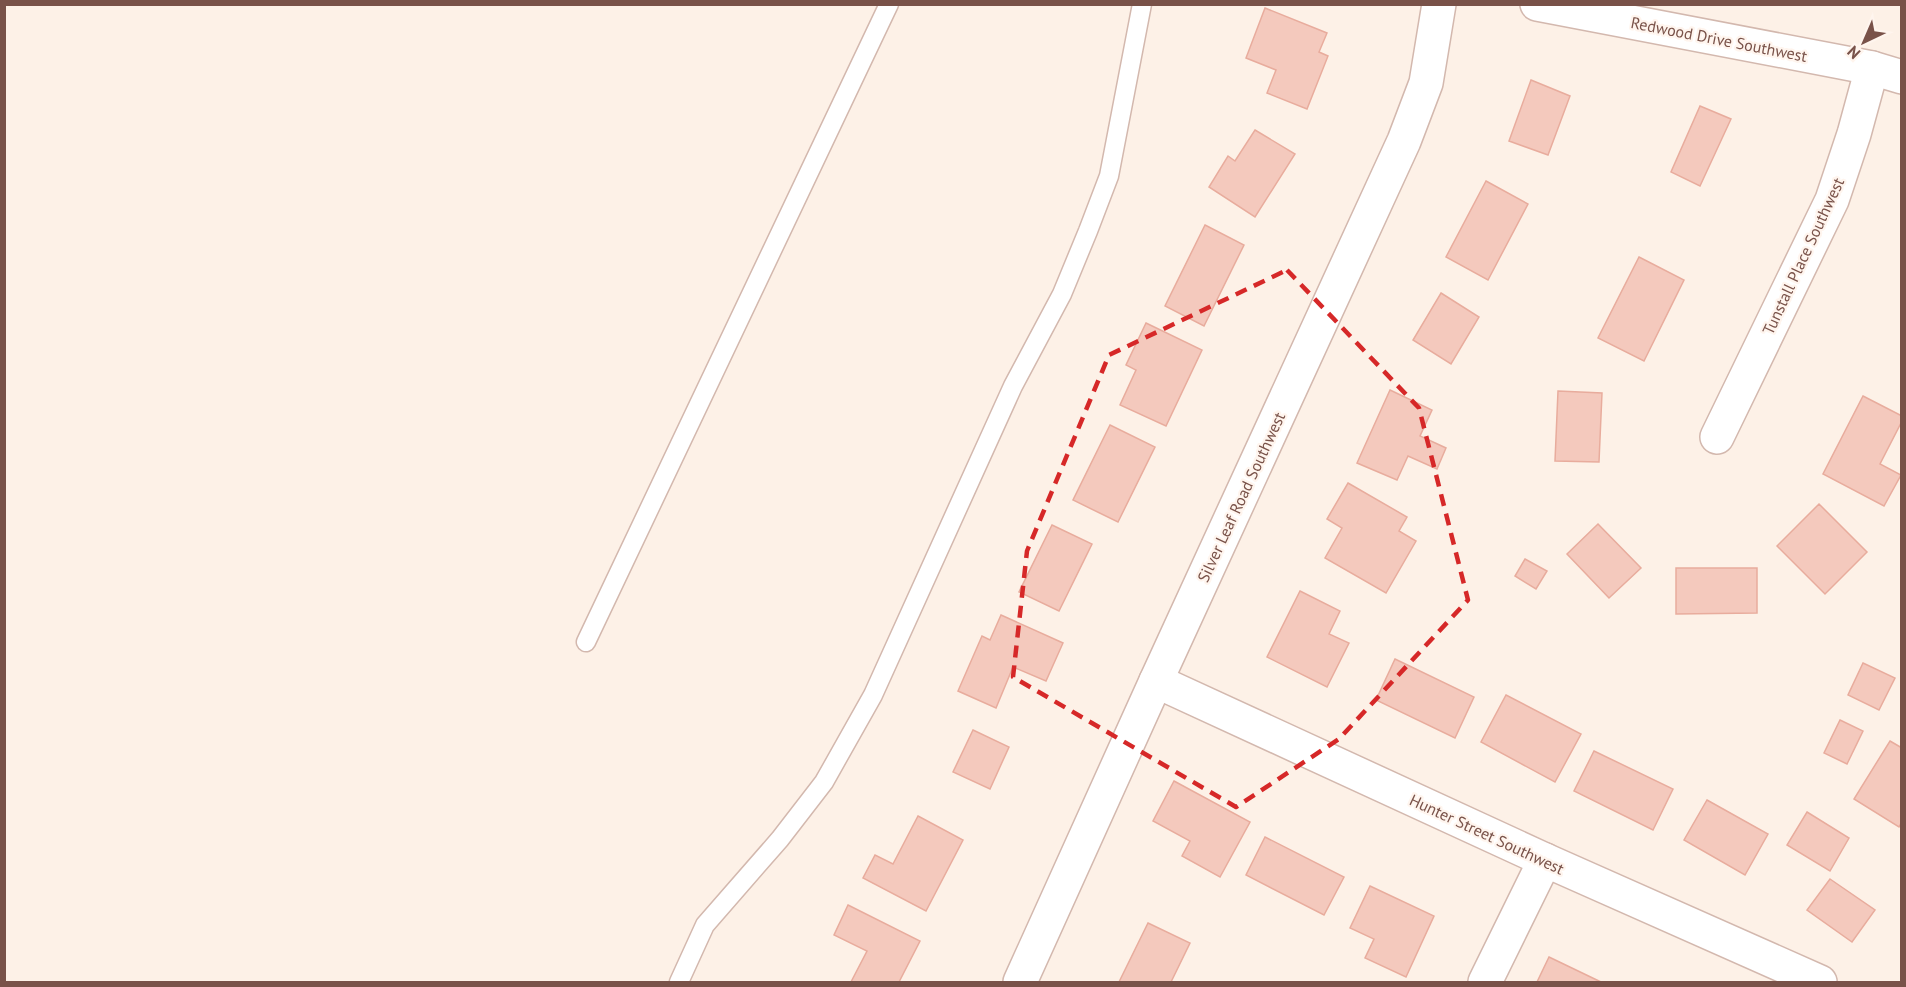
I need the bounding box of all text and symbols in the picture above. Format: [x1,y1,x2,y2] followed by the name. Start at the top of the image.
[1629,12,1809,66] street label: Redwood Drive Southwest
[1834,12,1894,72] north arrow
[1843,42,1864,64] text: N
[1758,174,1848,338] street label: Tunstall Place Southwest
[1193,408,1289,585] street label: Silver Leaf Road Southwest
[1407,789,1568,879] street label: Hunter Street Southwest

